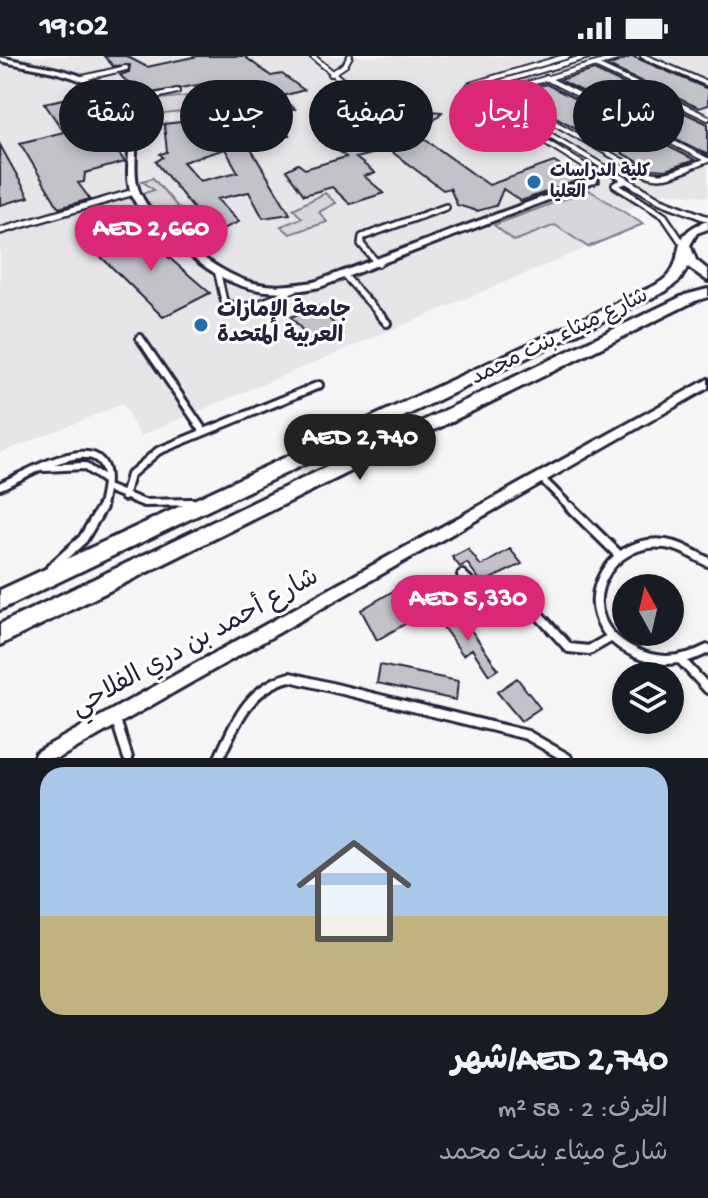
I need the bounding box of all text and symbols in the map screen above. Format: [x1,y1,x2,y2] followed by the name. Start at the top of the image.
[40,11,108,46] text: 19:02
[59,80,164,152] chip: شقة
[180,80,293,152] chip: جديد
[309,80,433,152] chip: تصفية
[449,80,557,152] chip: إيجار
[573,80,684,152] chip: شراء
[550,161,650,204] place label: كلية الدراسات العليا
[525,173,543,191] marker: كلية الدراسات العليا
[59,205,243,273] pin: AED 2,660
[93,215,209,246] text: AED 2,660
[467,284,653,392] street label: شارع ميثاء بنت محمد
[217,298,351,350] place label: جامعة الإمارات العربية المتحدة
[192,316,210,334] marker: جامعة الإمارات العربية المتحدة
[268,414,452,482] pin: AED 2,740
[302,424,418,455] text: AED 2,740
[65,559,327,728] street label: شارع أحمد بن دري الفلاحي
[612,574,684,646] north arrow
[612,574,684,734] map controls
[376,575,560,643] pin: AED 5,330
[409,585,527,616] text: AED 5,330
[612,662,684,734] button: layers
[282,819,426,963] icon: home
[451,1042,668,1082] text: AED 2,740/شهر
[498,1096,668,1127] text: الغرف: 2 · 58 m²
[439,1139,668,1170] text: شارع ميثاء بنت محمد

